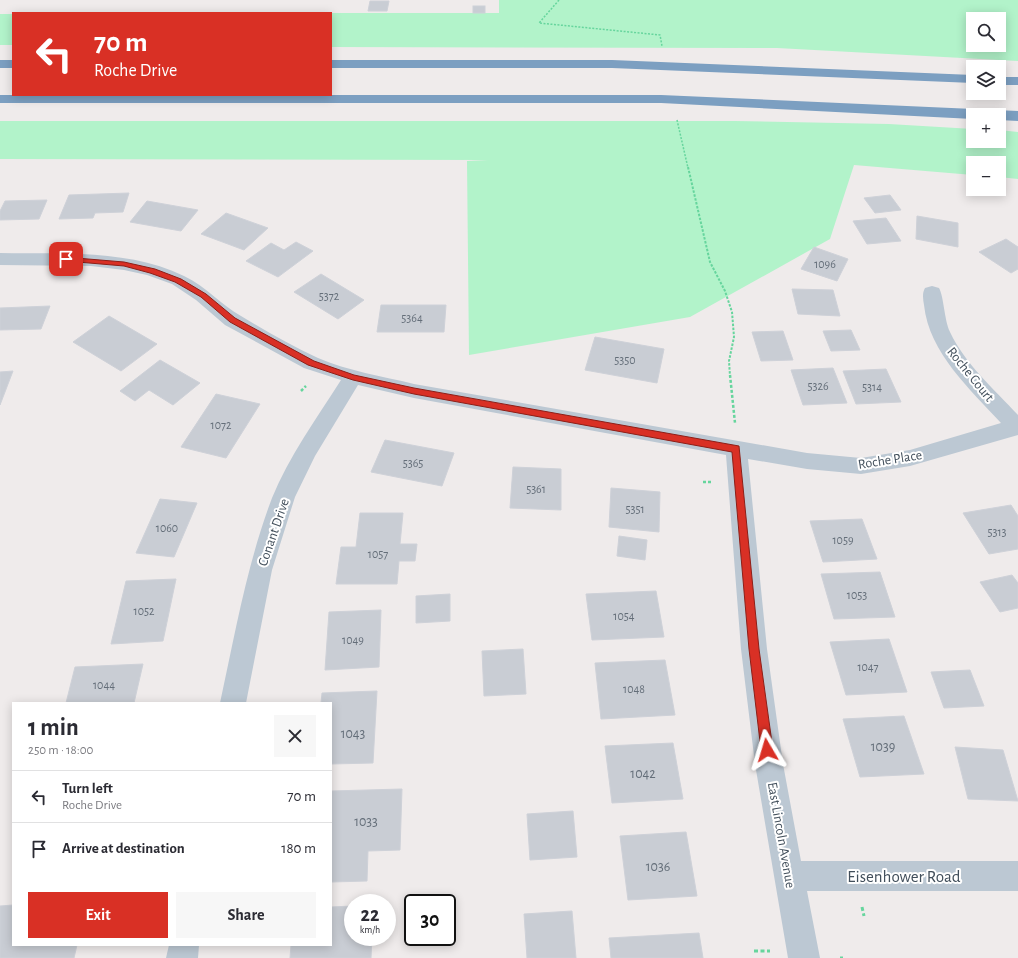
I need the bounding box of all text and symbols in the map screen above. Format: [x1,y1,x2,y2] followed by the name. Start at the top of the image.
[966,12,1006,196] map controls
[966,12,1006,52] button: search
[28,28,80,80] icon: left
[94,29,148,57] text: 70 m
[966,60,1006,100] button: layers
[94,62,177,80] text: Roche Drive
[966,108,1006,148] button: +
[966,156,1006,196] button: −
[49,242,83,276] pin
[55,248,77,270] icon: arrive
[814,258,836,270] house number: 1096
[319,290,340,302] house number: 5372
[401,312,423,324] house number: 5364
[944,345,997,405] street label: Roche Court
[614,354,636,366] house number: 5350
[807,380,829,392] house number: 5326
[862,381,882,393] house number: 5314
[211,419,232,431] house number: 1072
[857,448,923,472] street label: Roche Place
[403,457,423,469] house number: 5365
[526,483,546,495] house number: 5361
[256,497,292,568] street label: Conant Drive
[625,503,645,515] house number: 5351
[156,522,178,534] house number: 1060
[987,526,1007,538] house number: 5313
[832,534,854,546] house number: 1059
[368,548,388,560] house number: 1057
[847,589,867,601] house number: 1053
[134,605,155,617] house number: 1052
[613,610,635,622] house number: 1054
[342,634,364,646] house number: 1049
[857,661,879,673] house number: 1047
[93,679,115,691] house number: 1044
[623,683,645,695] house number: 1048
[274,715,316,757] button: close
[28,716,79,740] text: 1 min
[341,727,366,741] house number: 1043
[746,729,788,771] position arrow
[871,740,895,754] house number: 1039
[28,744,93,757] text: 250 m · 18:00
[630,767,656,781] house number: 1042
[62,781,113,796] text: Turn left
[765,781,797,889] street label: East Lincoln Avenue
[28,786,50,808] icon: left
[287,789,316,804] text: 70 m
[62,799,122,812] text: Roche Drive
[354,815,378,829] house number: 1033
[28,838,50,860] icon: arrive
[62,841,185,856] text: Arrive at destination
[281,841,316,856] text: 180 m
[646,860,670,874] house number: 1036
[847,868,961,885] street label: Eisenhower Road
[28,892,168,938] button: Exit
[176,892,316,938] button: Share
[404,894,456,946] speed limit sign: 30
[361,905,379,925] text: 22
[360,925,380,935] text: km/h

